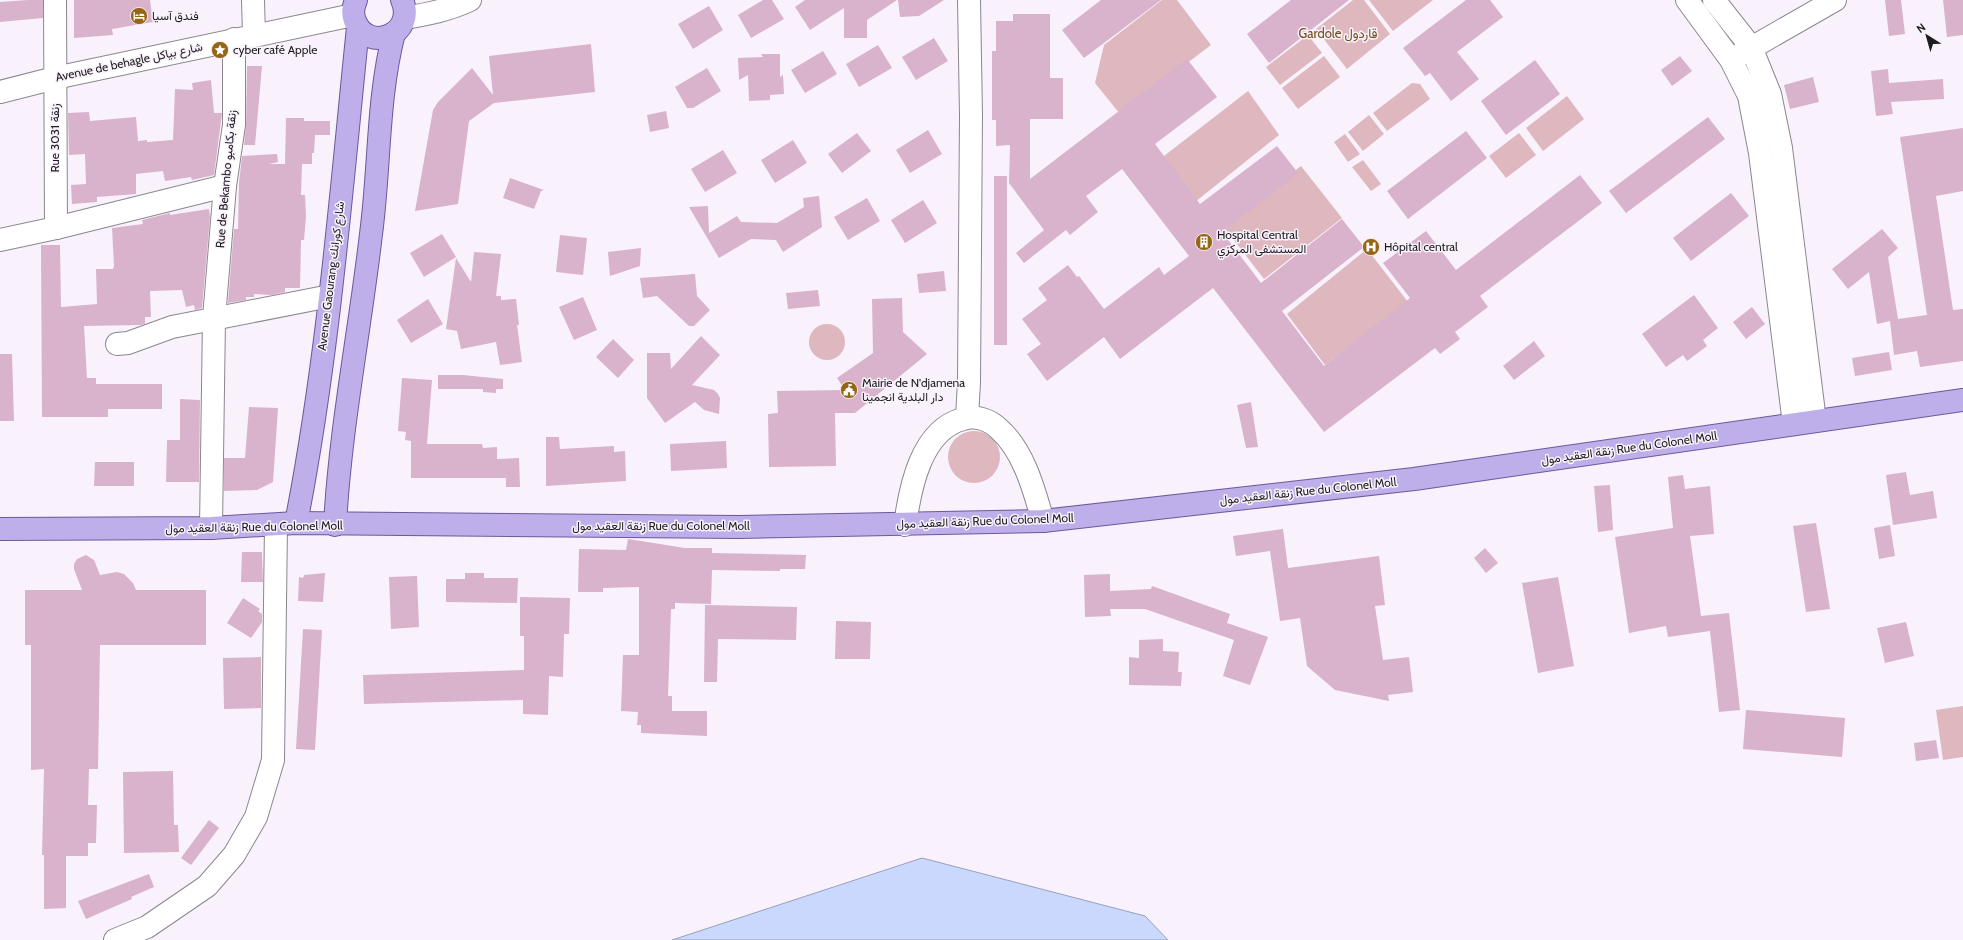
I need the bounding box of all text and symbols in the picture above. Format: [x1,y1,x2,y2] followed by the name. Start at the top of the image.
[129,6,149,26] hotel icon: فندق آسيا
[152,8,199,23] place label: فندق آسيا
[1907,16,1947,56] north arrow
[1914,20,1928,36] text: N
[1299,25,1378,42] district label: Gardole قاردول
[54,39,204,86] street label: Avenue de behagle شارع بياكل
[210,40,230,60] place icon: cyber café Apple
[233,42,317,57] place label: cyber café Apple
[47,103,63,173] street label: Rue 3031 زنقة
[212,109,240,249] street label: Rue de Bekambo زنقة بكامبو
[314,200,349,352] street label: Avenue Gaourang شارع كورانك
[1217,227,1306,259] place label: Hospital Central المستشفى المركزي
[1194,232,1214,252] building icon: Hospital Central المستشفى المركزي
[1361,237,1381,257] hospital icon: Hôpital central
[1384,239,1458,254] place label: Hôpital central
[862,375,965,405] place label: Mairie de N'djamena دار البلدية انجمينا
[839,380,859,400] public building icon: Mairie de N'djamena دار البلدية انجمينا
[1540,428,1718,468] street label: زنقة العقيد مول Rue du Colonel Moll
[1219,474,1397,508] street label: زنقة العقيد مول Rue du Colonel Moll
[896,510,1074,532] street label: زنقة العقيد مول Rue du Colonel Moll
[165,517,343,537] street label: زنقة العقيد مول Rue du Colonel Moll
[572,518,750,534] street label: زنقة العقيد مول Rue du Colonel Moll

